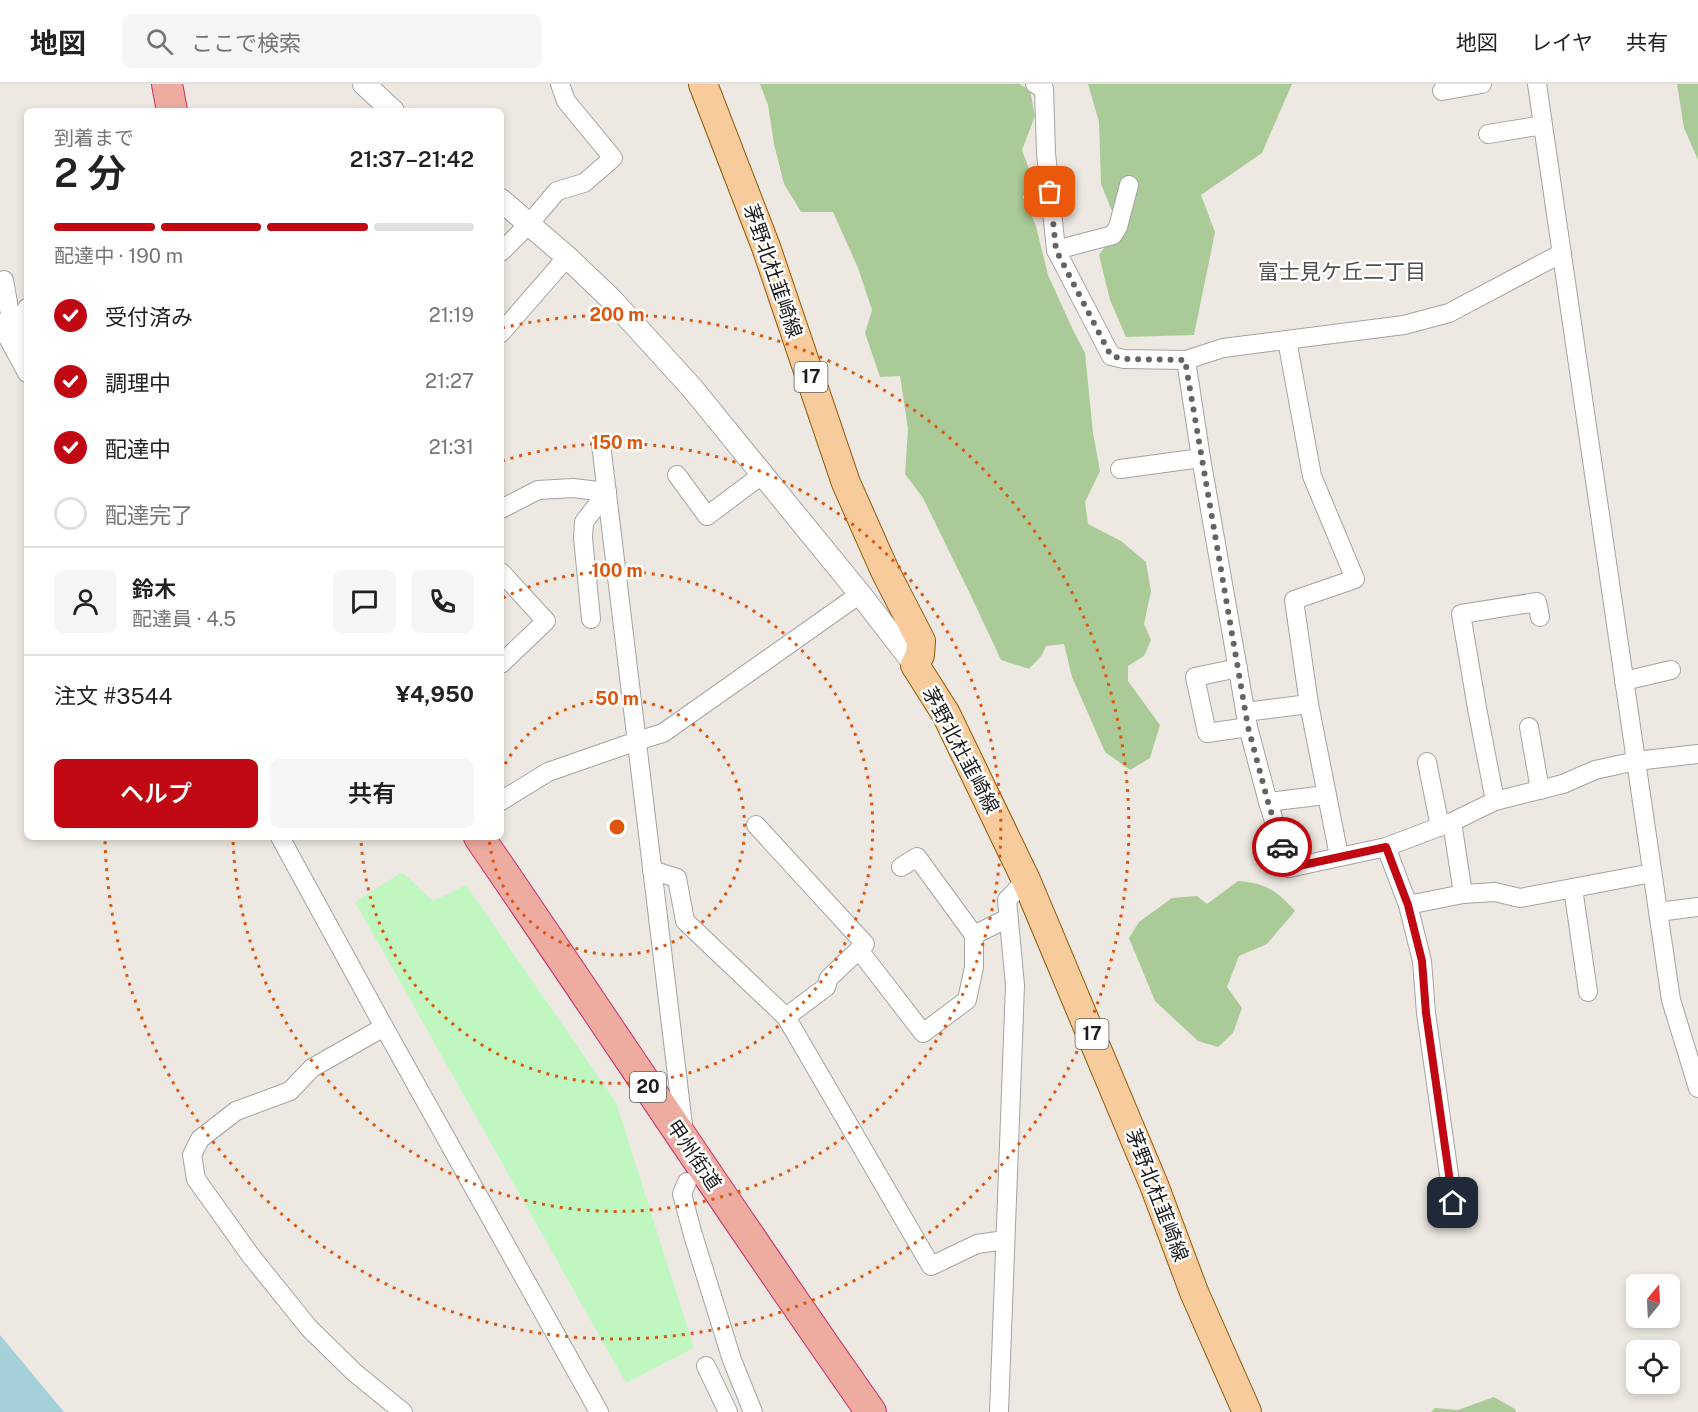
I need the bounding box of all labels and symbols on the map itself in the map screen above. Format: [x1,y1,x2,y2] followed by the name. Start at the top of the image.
[1024,166,1075,217] pin
[739,201,807,341] street label: 茅野北杜韮崎線
[1258,259,1426,284] district label: 富士見ケ丘二丁目
[590,304,644,325] text: 200 m
[794,362,828,392] road number: 17
[591,432,643,453] text: 150 m
[591,560,643,581] text: 100 m
[918,683,1004,817] street label: 茅野北杜韮崎線
[595,688,639,709] text: 50 m
[607,817,627,837] centre of rings
[1252,817,1312,877] courier
[1076,1019,1108,1049] road number: 17
[630,1072,666,1102] road number: 20
[662,1115,726,1195] street label: 甲州街道
[1121,1125,1193,1265] street label: 茅野北杜韮崎線
[1427,1177,1478,1228] pin
[1626,1274,1680,1328] north arrow

